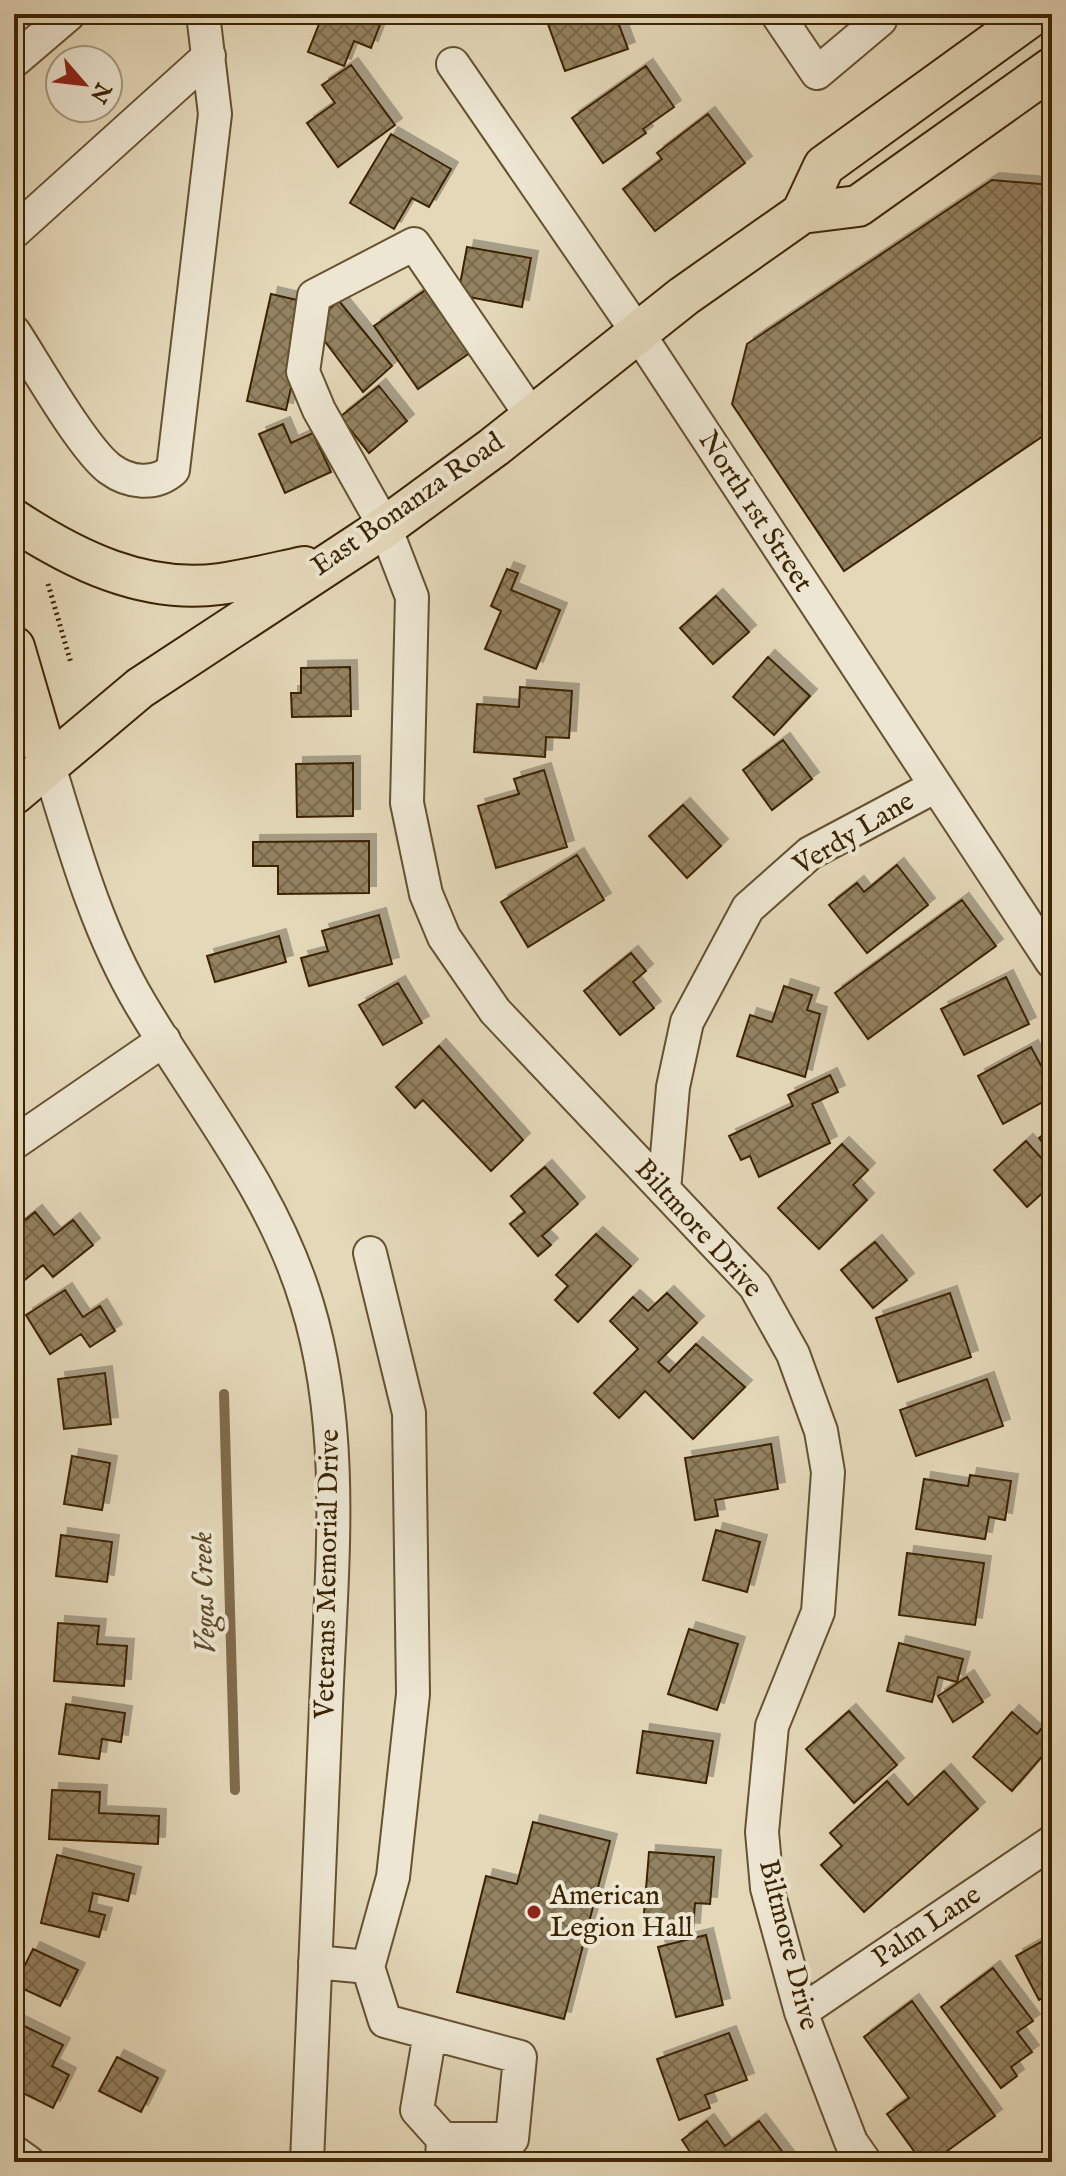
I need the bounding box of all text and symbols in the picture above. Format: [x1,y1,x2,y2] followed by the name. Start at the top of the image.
[44,44,124,124] north arrow
[83,77,117,107] text: N
[690,425,820,599] street label: North 1st Street
[305,426,511,584] street label: East Bonanza Road
[786,784,921,884] street label: Verdy Lane
[627,1153,769,1306] street label: Biltmore Drive
[308,1429,348,1720] street label: Veterans Memorial Drive
[184,1531,226,1655] water label: Vegas Creek
[750,1856,826,2034] street label: Biltmore Drive
[866,1878,988,1976] street label: Palm Lane
[549,1879,693,1946] place label: American Legion Hall
[525,1903,543,1921] marker: American Legion Hall

